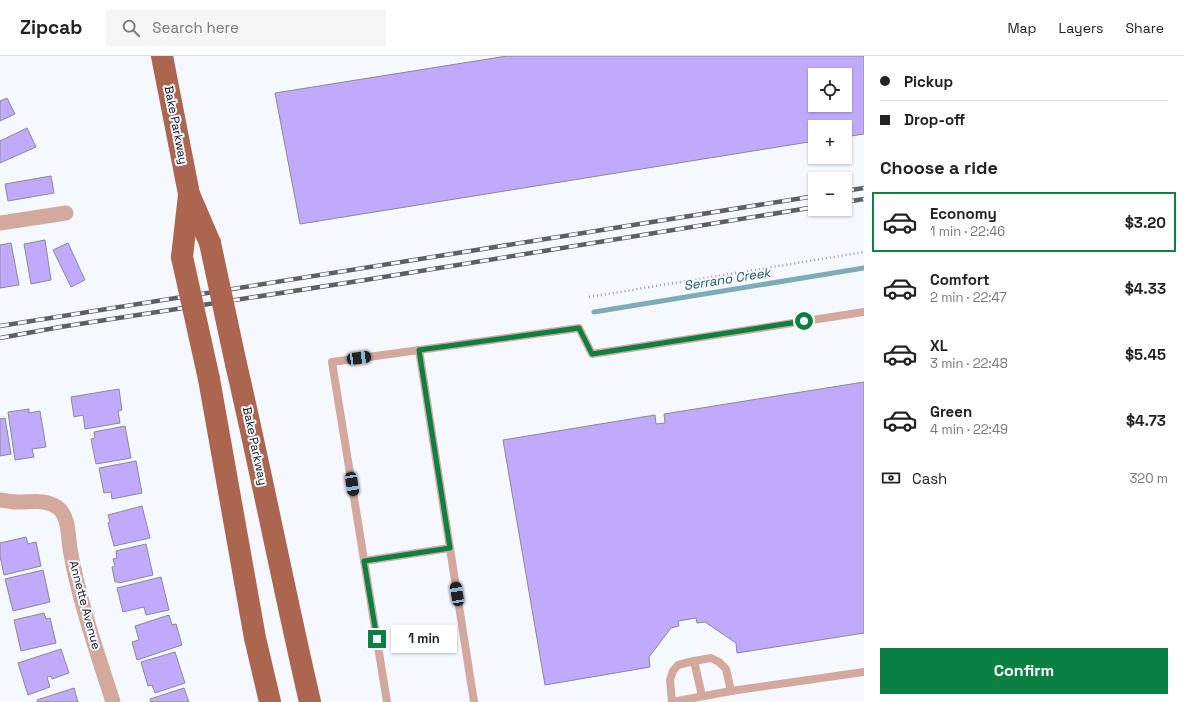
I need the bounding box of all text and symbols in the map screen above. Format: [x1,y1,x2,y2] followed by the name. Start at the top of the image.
[106,10,386,46] search box
[20,15,82,40] text: Zipcab
[120,17,142,39] icon: search
[152,18,239,37] text: Search here
[1007,19,1037,37] text: Map
[1059,19,1103,37] text: Layers
[1125,19,1164,37] text: Share
[808,68,852,216] map controls
[808,68,852,112] button: locate
[904,72,953,91] text: Pickup
[161,84,191,166] street label: Bake Parkway
[904,110,965,129] text: Drop-off
[808,120,852,164] button: +
[880,156,998,179] text: Choose a ride
[808,172,852,216] button: −
[882,204,918,240] icon: car
[930,204,997,223] text: Economy
[1125,213,1166,232] text: $3.20
[930,223,1005,240] text: 1 min · 22:46
[682,263,774,294] water label: Serrano Creek
[882,270,918,306] icon: car
[930,270,990,289] text: Comfort
[1125,279,1166,298] text: $4.33
[930,289,1007,306] text: 2 min · 22:47
[795,312,813,330] route start
[882,336,918,372] icon: car
[930,336,948,355] text: XL
[1125,345,1166,364] text: $5.45
[346,350,372,366] car
[930,355,1008,372] text: 3 min · 22:48
[882,402,918,438] icon: car
[930,402,972,421] text: Green
[239,405,271,487] street label: Bake Parkway
[1126,411,1166,430] text: $4.73
[930,421,1008,438] text: 4 min · 22:49
[880,467,902,489] icon: cash
[912,469,947,488] text: Cash
[1129,470,1168,487] text: 320 m
[344,471,360,497] car
[65,559,105,651] street label: Annette Avenue
[449,581,465,607] car
[391,625,457,653] callout: 1 min
[368,630,386,648] route end
[408,630,440,647] text: 1 min
[880,648,1168,694] button: Confirm

